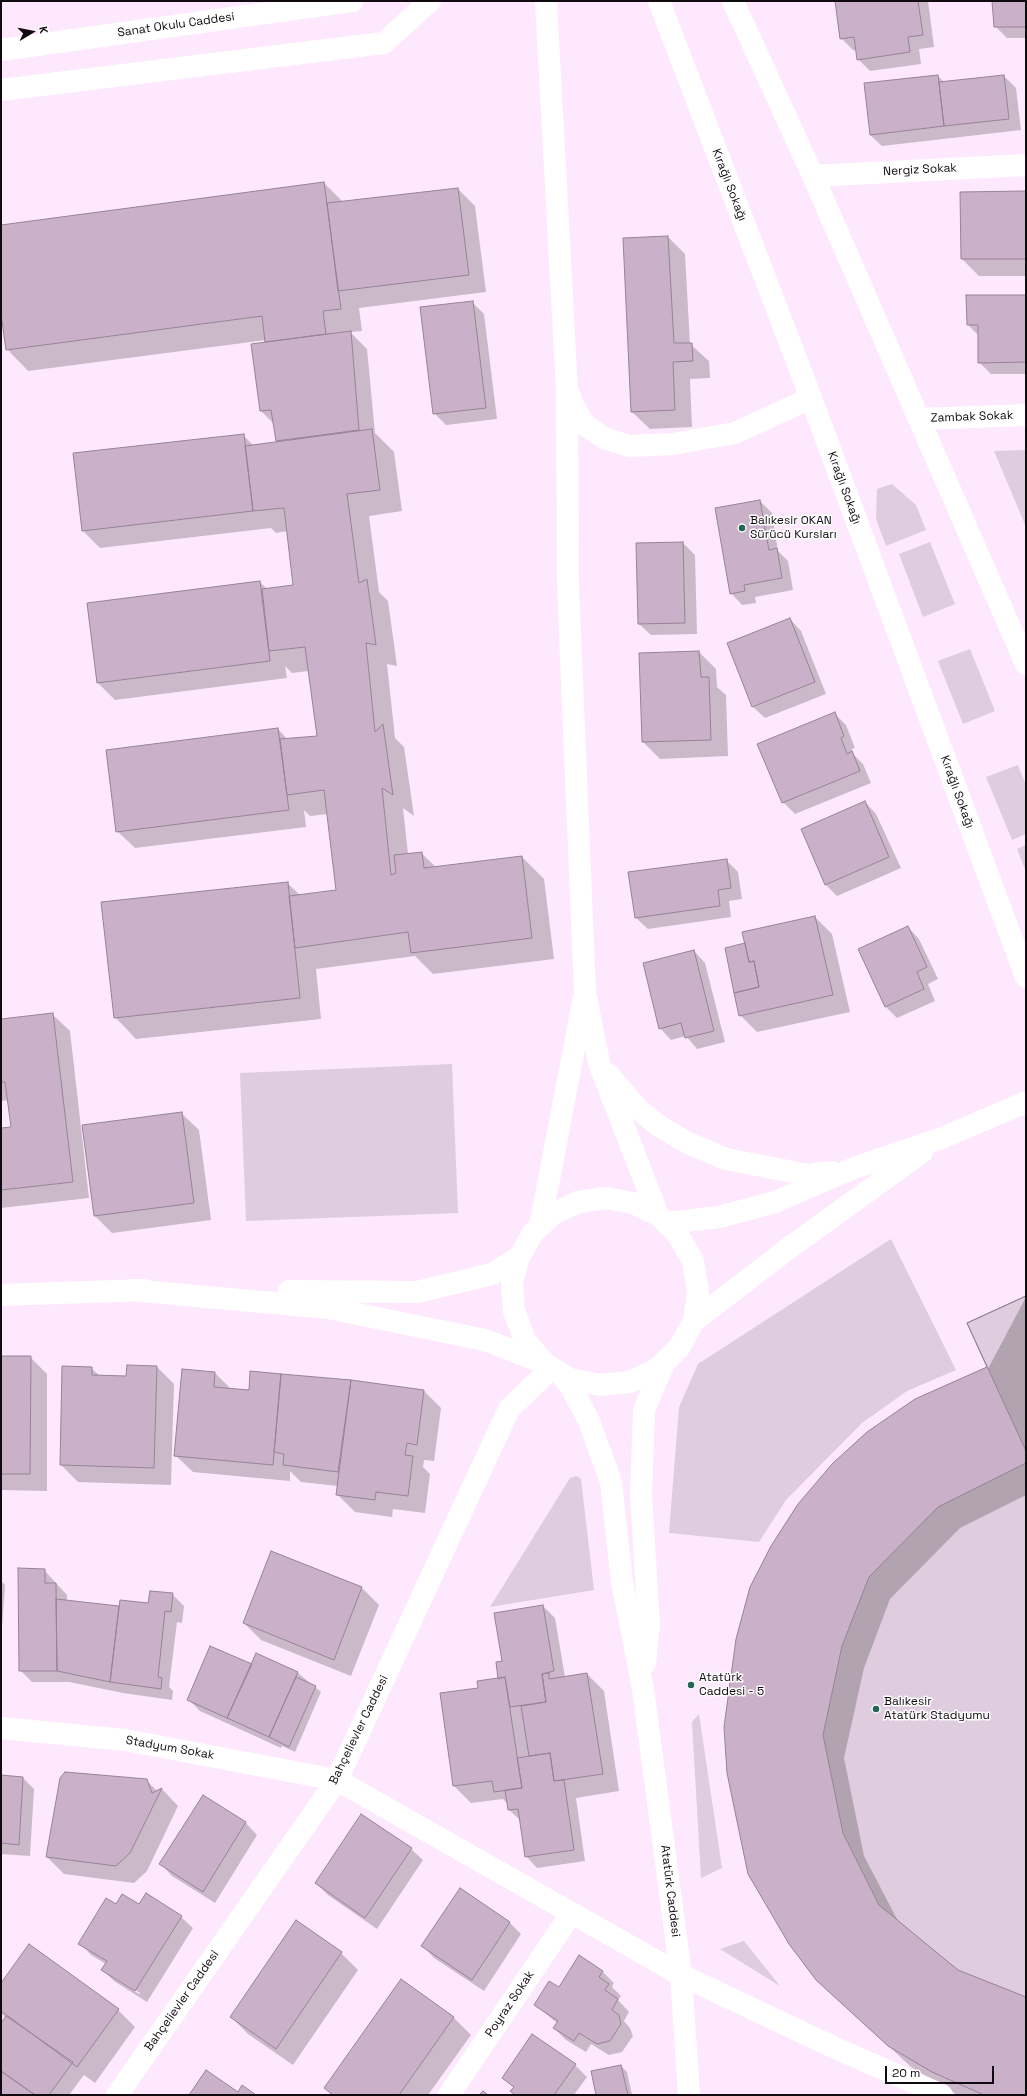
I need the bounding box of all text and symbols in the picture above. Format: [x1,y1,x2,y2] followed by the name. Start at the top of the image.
[116,10,236,40] street label: Sanat Okulu Caddesi
[12,12,52,52] north arrow
[36,25,51,35] text: K
[709,147,749,223] street label: Kırağlı Sokağı
[883,161,957,179] street label: Nergiz Sokak
[930,408,1014,426] street label: Zambak Sokak
[824,450,864,526] street label: Kırağlı Sokağı
[750,514,837,542] place label: Balıkesir OKAN Sürücü Kursları
[737,523,747,533] marker: Balıkesir OKAN Sürücü Kursları
[937,754,977,830] street label: Kırağlı Sokağı
[699,1671,764,1699] place label: Atatürk Caddesi - 5
[326,1673,392,1787] street label: Bahçelievler Caddesi
[686,1680,696,1690] marker: Atatürk Caddesi - 5
[884,1695,990,1723] place label: Balıkesir Atatürk Stadyumu
[871,1704,881,1714] marker: Balıkesir Atatürk Stadyumu
[125,1733,215,1763] street label: Stadyum Sokak
[657,1844,683,1938] street label: Atatürk Caddesi
[142,1948,222,2054] street label: Bahçelievler Caddesi
[483,1968,537,2040] street label: Poyraz Sokak
[887,2058,996,2084] scale bar
[892,2065,920,2081] text: 20 m

